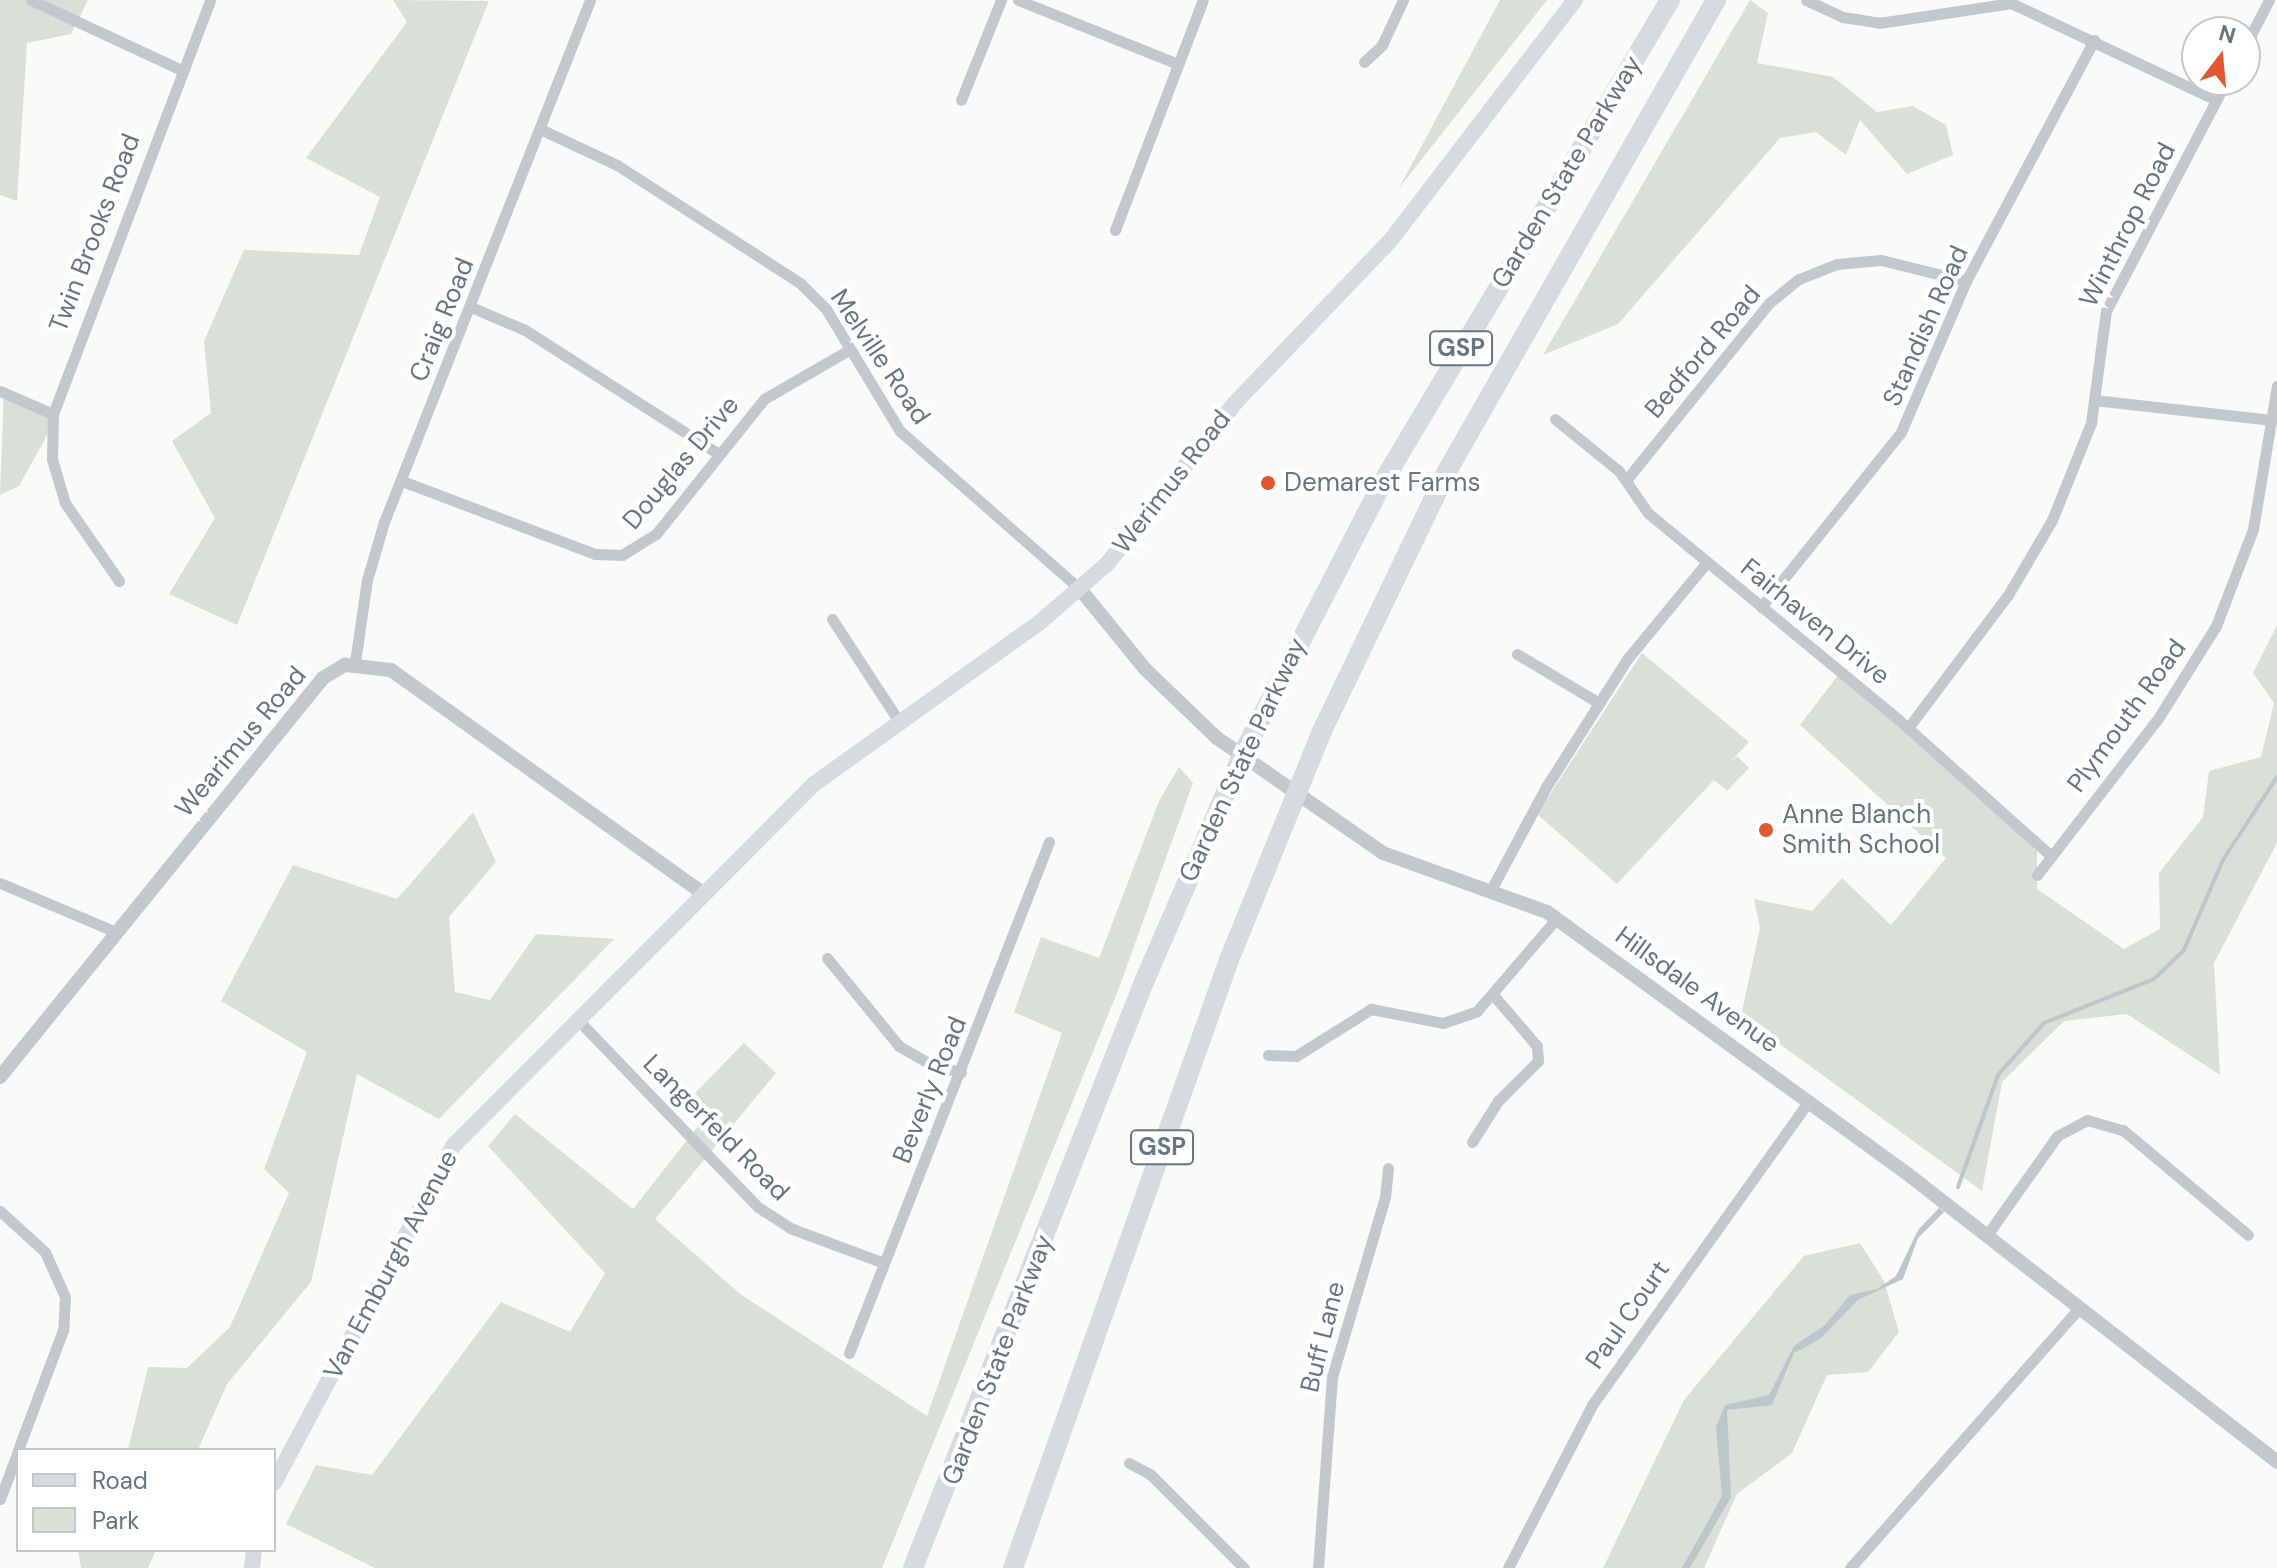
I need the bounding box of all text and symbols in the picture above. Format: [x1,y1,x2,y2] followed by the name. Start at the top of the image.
[2181,16,2261,96] north arrow
[2215,18,2239,51] text: N
[1485,50,1649,294] street label: Garden State Parkway
[43,130,147,336] street label: Twin Brooks Road
[2073,138,2183,312] street label: Winthrop Road
[1877,241,1975,411] street label: Standish Road
[403,254,481,386] street label: Craig Road
[1639,279,1767,425] street label: Bedford Road
[823,284,937,430] street label: Melville Road
[1429,328,1493,368] road number: GSP
[616,390,746,536] street label: Douglas Drive
[1106,404,1238,560] street label: Werimus Road
[1284,467,1480,499] place label: Demarest Farms
[1259,474,1277,492] marker: Demarest Farms
[1734,552,1896,692] street label: Fairhaven Drive
[1173,633,1313,887] street label: Garden State Parkway
[2061,633,2193,799] street label: Plymouth Road
[169,660,313,824] street label: Wearimus Road
[1782,799,1940,860] place label: Anne Blanch Smith School
[1757,821,1775,839] marker: Anne Blanch Smith School
[1609,920,1785,1060] street label: Hillsdale Avenue
[886,1012,974,1168] street label: Beverly Road
[636,1048,796,1208] street label: Langerfeld Road
[1130,1127,1194,1167] road number: GSP
[317,1145,465,1385] street label: Van Emburgh Avenue
[936,1231,1060,1489] street label: Garden State Parkway
[1579,1255,1677,1375] street label: Paul Court
[1294,1279,1352,1395] street label: Buff Lane
[16,1448,276,1552] legend
[92,1465,148,1496] text: Road
[92,1505,139,1536] text: Park

